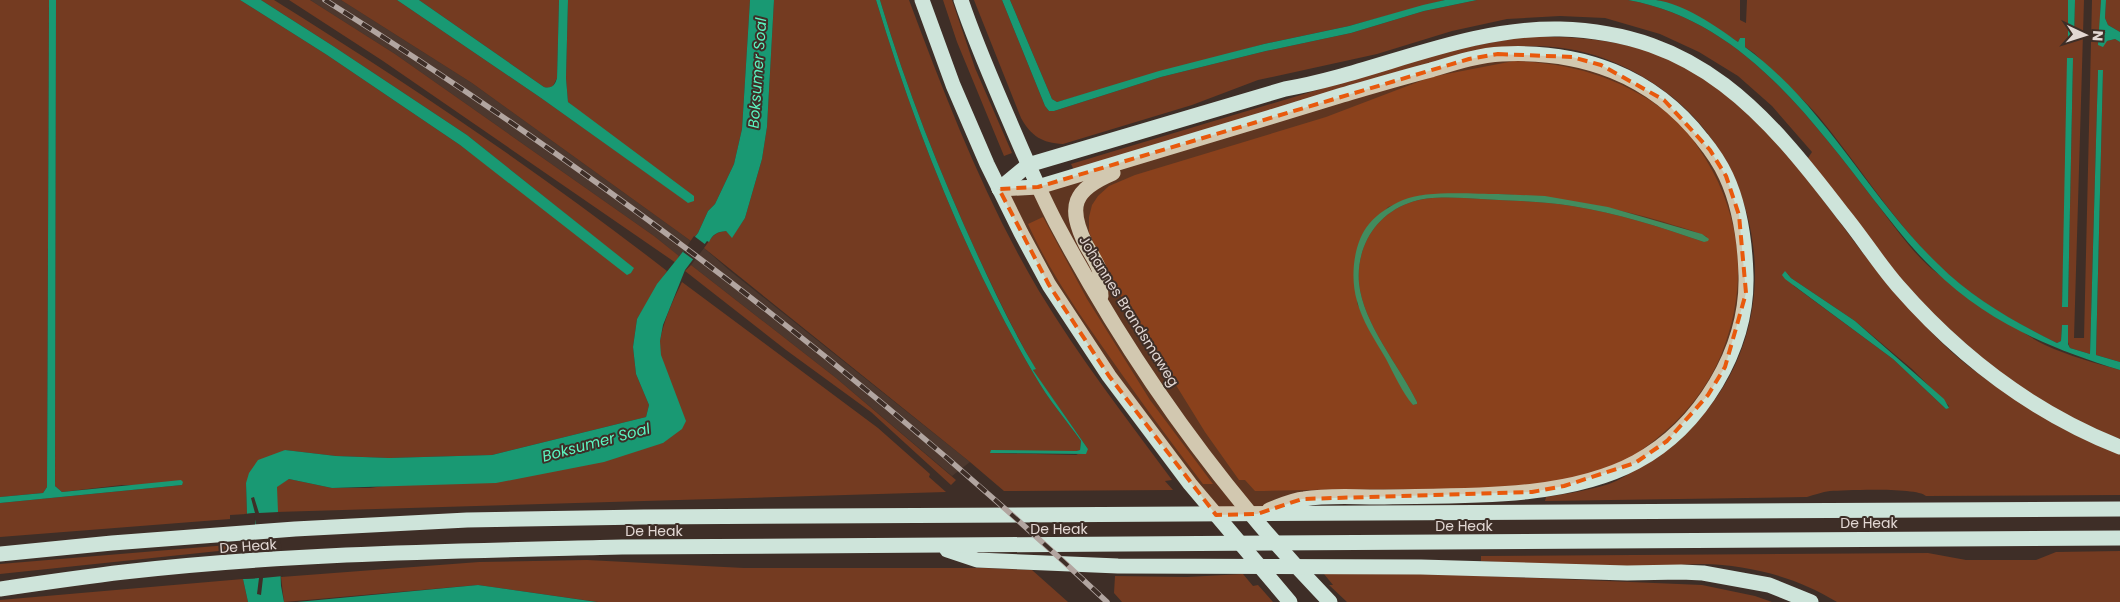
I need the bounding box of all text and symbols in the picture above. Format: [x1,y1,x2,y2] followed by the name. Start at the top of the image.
[2060,10,2110,60] north arrow
[743,17,771,129] water label: Boksumer Soal
[2088,30,2108,42] text: N
[1074,232,1184,390] street label: Johannes Brandsmaweg
[540,417,653,466] water label: Boksumer Soal
[1840,513,1898,533] street label: De Heak
[1435,516,1493,536] street label: De Heak
[1030,519,1088,539] street label: De Heak
[625,521,683,541] street label: De Heak
[219,534,278,558] street label: De Heak

